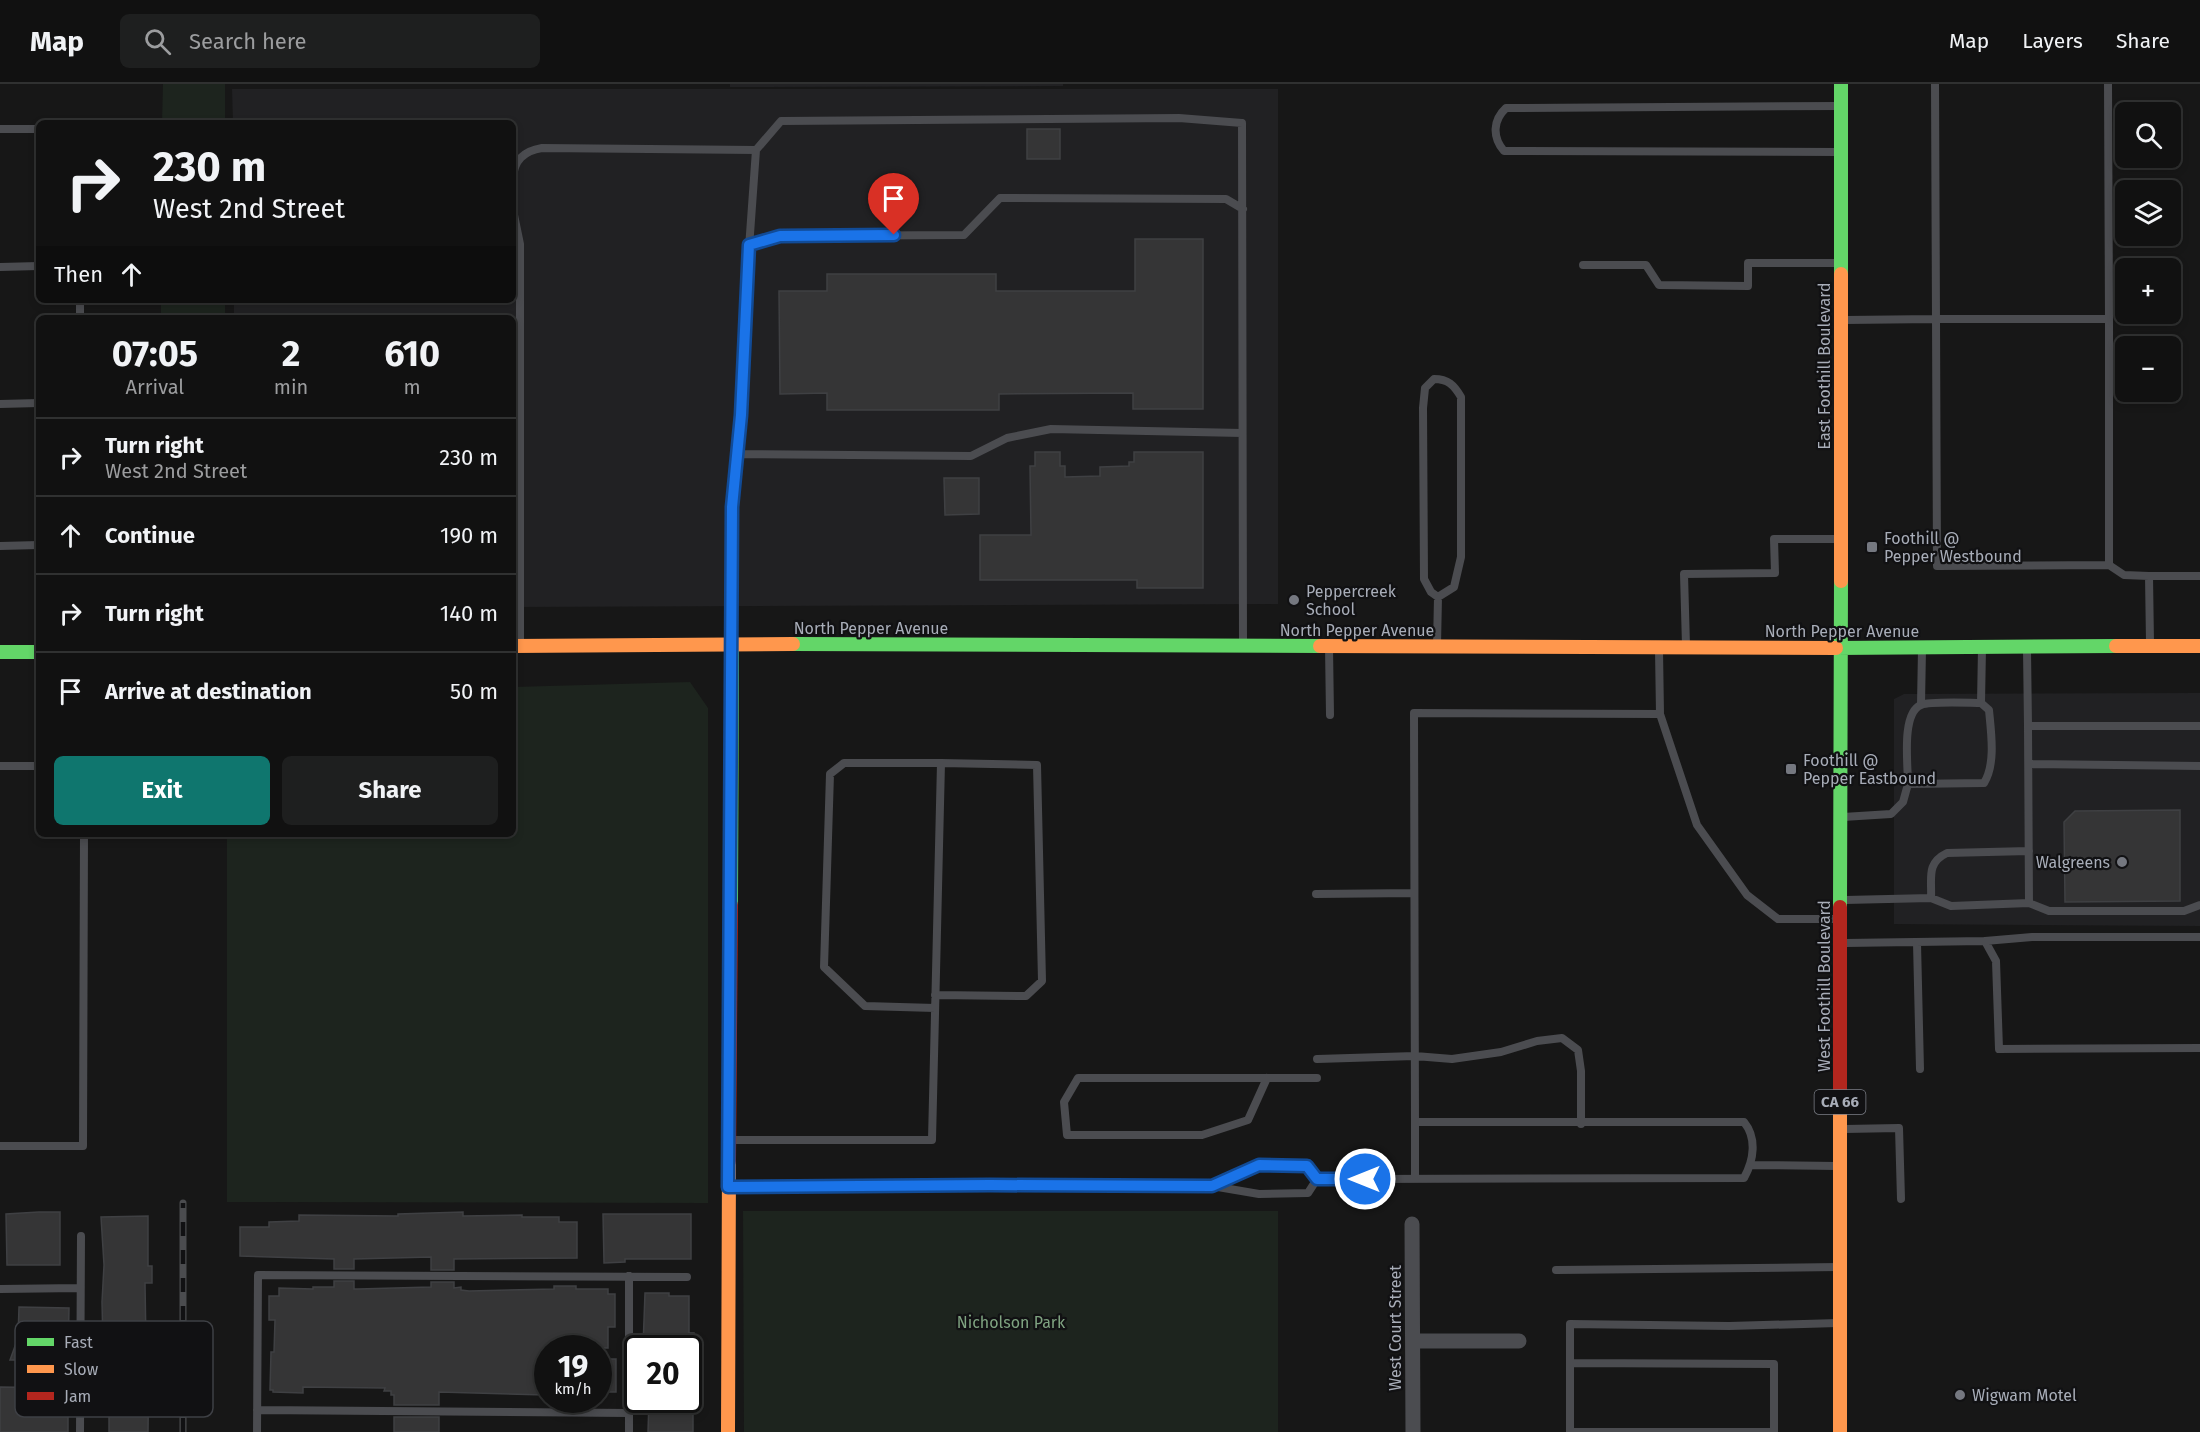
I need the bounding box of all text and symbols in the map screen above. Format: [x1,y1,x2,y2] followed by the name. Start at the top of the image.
[120,14,540,68] search box
[30,25,84,58] text: Map
[141,25,174,58] icon: search
[189,28,307,55] text: Search here
[1949,28,1989,54] text: Map
[2022,28,2083,54] text: Layers
[2116,28,2170,54] text: Share
[2115,102,2181,402] map controls
[2115,102,2181,168] button: search
[153,142,266,192] text: 230 m
[54,144,132,222] icon: right
[868,173,919,235] pin
[2115,180,2181,246] button: layers
[877,182,910,215] icon: arrive
[153,193,345,225] text: West 2nd Street
[115,258,148,291] icon: ahead
[2115,258,2181,324] button: +
[54,261,103,288] text: Then
[1815,283,1834,449] street label: East Foothill Boulevard
[112,332,198,376] text: 07:05
[282,332,300,376] text: 2
[384,332,440,376] text: 610
[2115,336,2181,402] button: −
[126,375,184,399] text: Arrival
[274,375,308,399] text: min
[404,375,421,399] text: m
[105,432,204,459] text: Turn right
[54,441,87,474] icon: right
[439,444,498,471] text: 230 m
[105,459,247,483] text: West 2nd Street
[54,519,87,552] icon: ahead
[105,522,195,549] text: Continue
[440,522,498,549] text: 190 m
[1884,529,2022,566] place label: Foothill @ Pepper Westbound
[1865,540,1879,554] marker: Foothill @ Pepper Westbound
[1306,582,1397,619] place label: Peppercreek School
[1287,593,1301,607] marker: Peppercreek School
[54,597,87,630] icon: right
[105,600,204,627] text: Turn right
[440,600,498,627] text: 140 m
[794,619,948,638] street label: North Pepper Avenue
[1280,621,1434,640] street label: North Pepper Avenue
[1765,622,1919,641] street label: North Pepper Avenue
[54,675,87,708] icon: arrive
[105,678,312,705] text: Arrive at destination
[450,678,498,705] text: 50 m
[1803,751,1936,788] place label: Foothill @ Pepper Eastbound
[54,756,270,825] button: Exit
[282,756,498,825] button: Share
[1784,762,1798,776] marker: Foothill @ Pepper Eastbound
[2036,853,2110,872] place label: Walgreens
[2115,855,2129,869] marker: Walgreens
[1815,900,1834,1072] street label: West Foothill Boulevard
[1814,1090,1866,1114] road number: CA 66
[1333,1147,1397,1211] position arrow
[1386,1265,1405,1391] street label: West Court Street
[957,1313,1066,1332] park label: Nicholson Park
[15,1321,213,1417] legend
[64,1333,93,1352] text: Fast
[624,1335,702,1413] speed limit sign: 20
[558,1349,588,1385] text: 19
[64,1360,99,1379] text: Slow
[554,1380,592,1398] text: km/h
[1972,1386,2077,1405] place label: Wigwam Motel
[64,1387,91,1406] text: Jam
[1953,1388,1967,1402] marker: Wigwam Motel

